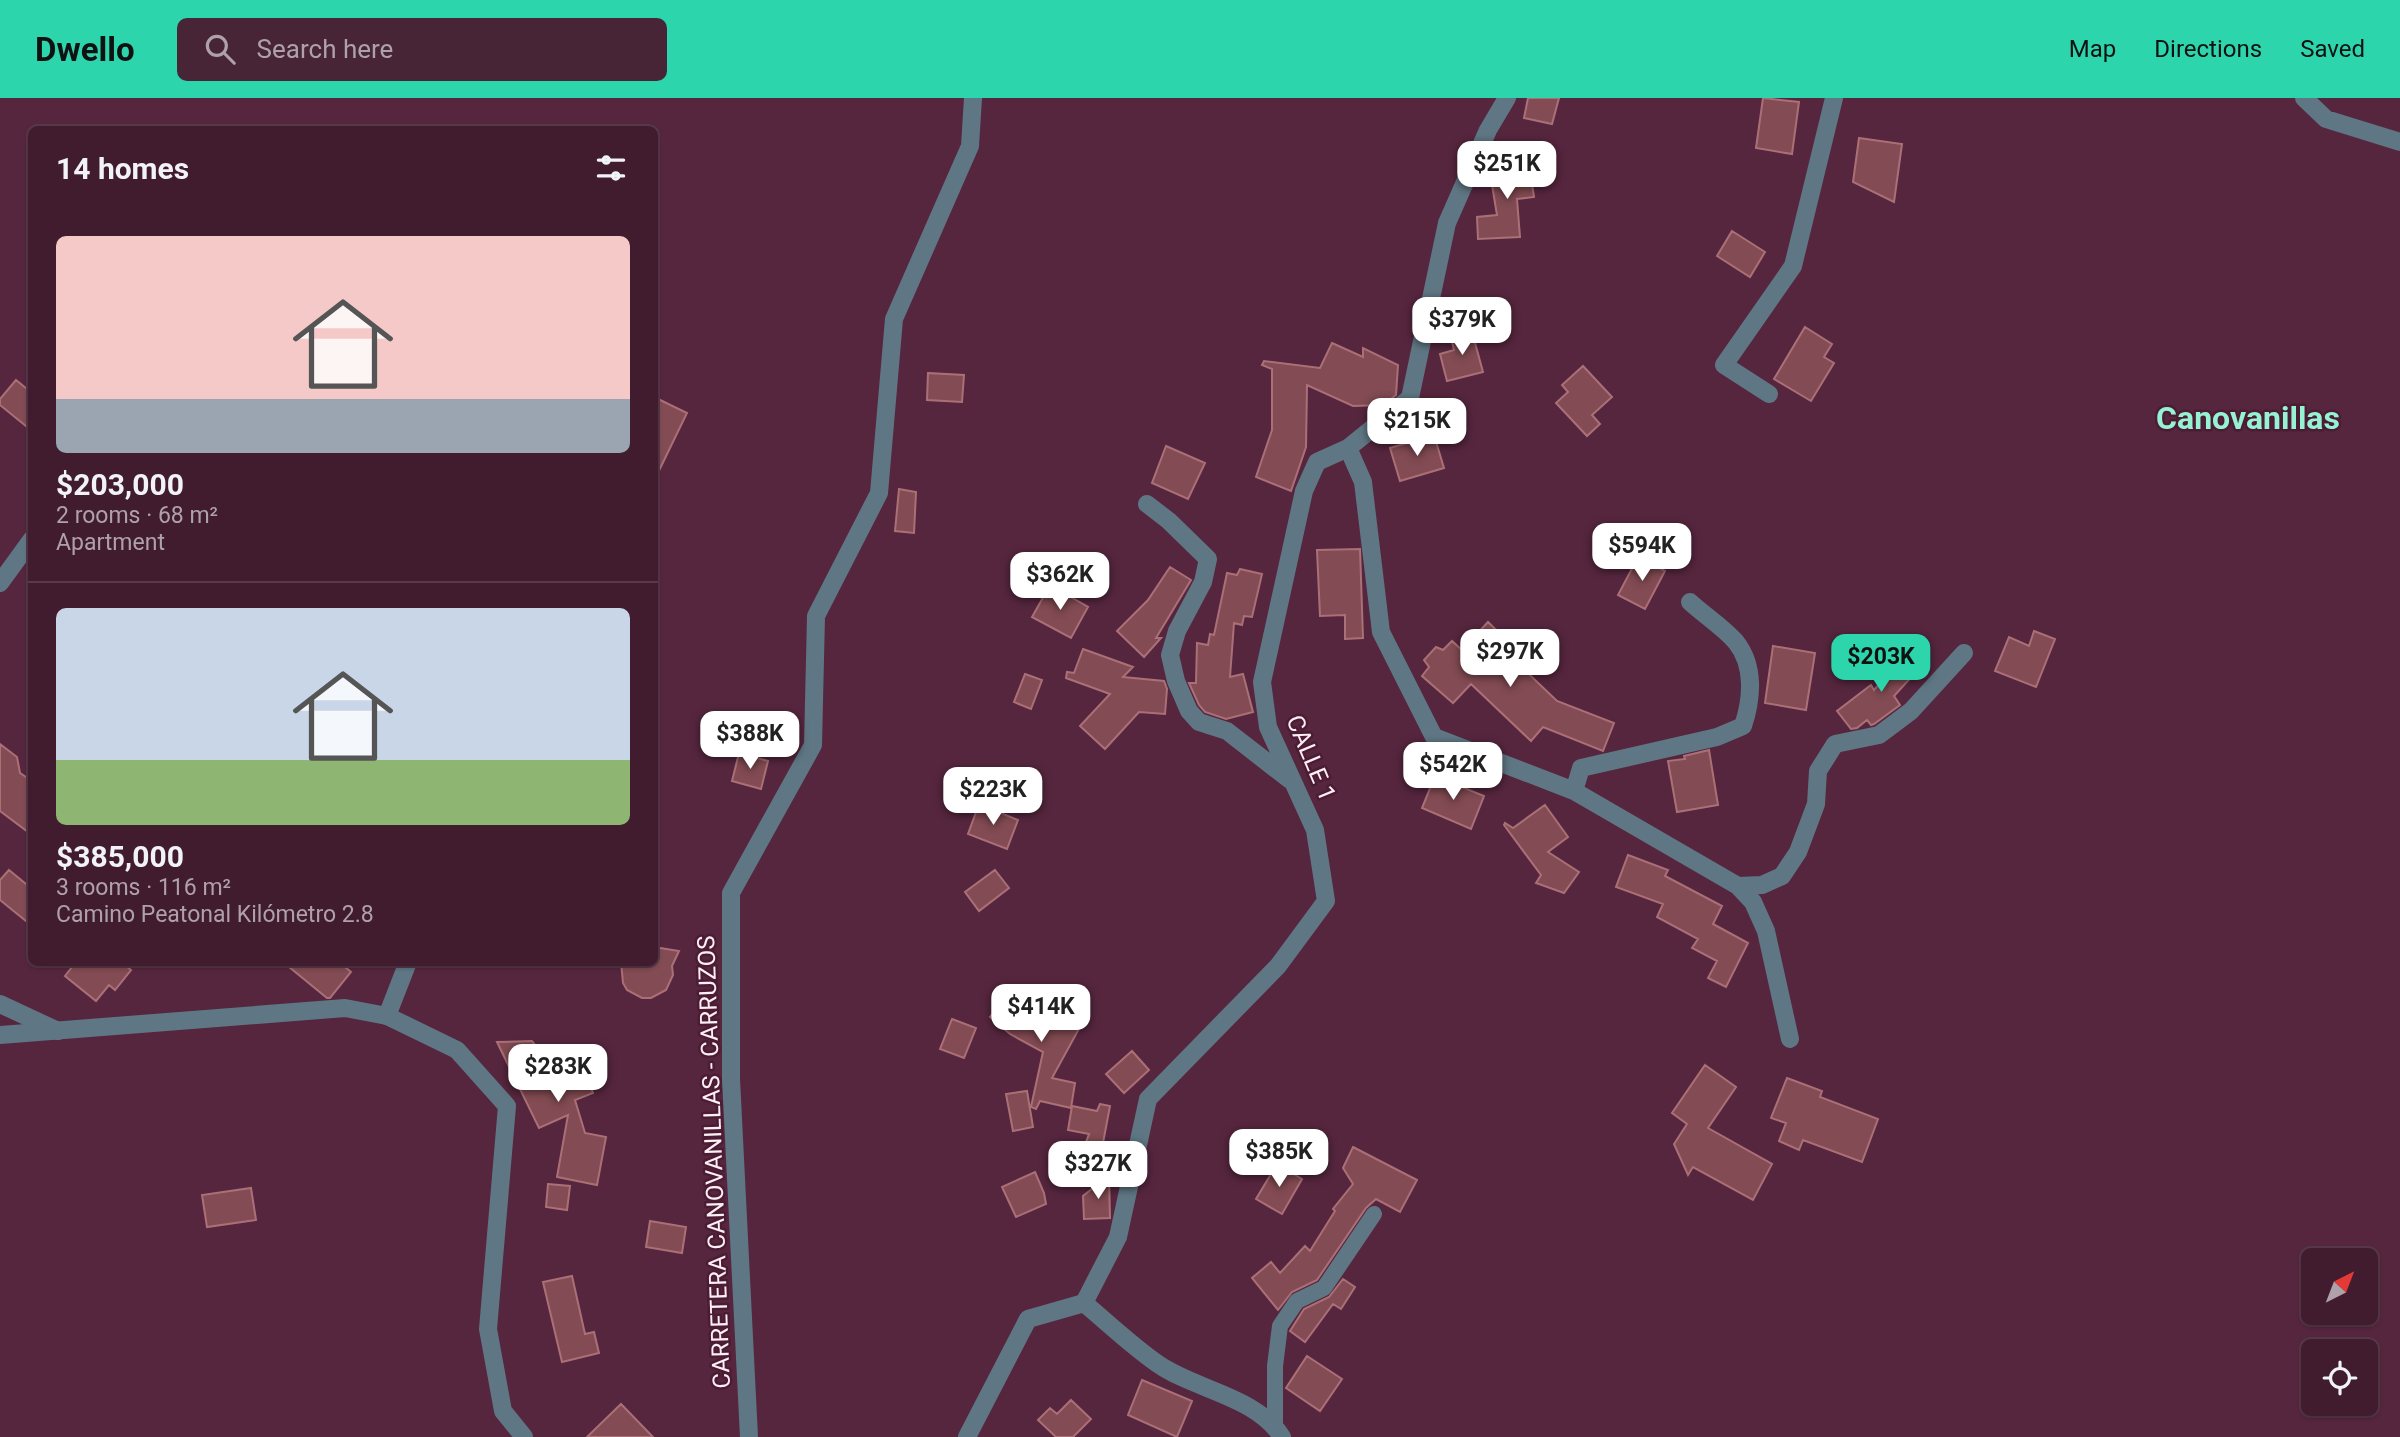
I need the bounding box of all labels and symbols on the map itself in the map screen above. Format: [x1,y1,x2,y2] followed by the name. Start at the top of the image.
[1458,141,1556,201] pin: $251K
[1413,298,1511,357] pin: $379K
[1368,398,1466,458] pin: $215K
[2156,399,2340,437] district label: Canovanillas
[1593,524,1691,583] pin: $594K
[1011,552,1109,612] pin: $362K
[1461,630,1559,689] pin: $297K
[1832,634,1930,694] pin: $203K
[1280,711,1342,805] street label: CALLE 1
[701,712,799,771] pin: $388K
[1404,742,1502,802] pin: $542K
[944,768,1042,827] pin: $223K
[692,935,736,1389] street label: CARRETERA CANOVANILLAS - CARRUZOS
[992,984,1090,1044] pin: $414K
[509,1044,607,1104] pin: $283K
[1230,1130,1328,1189] pin: $385K
[1049,1142,1147,1201] pin: $327K
[2301,1248,2378,1325] north arrow

